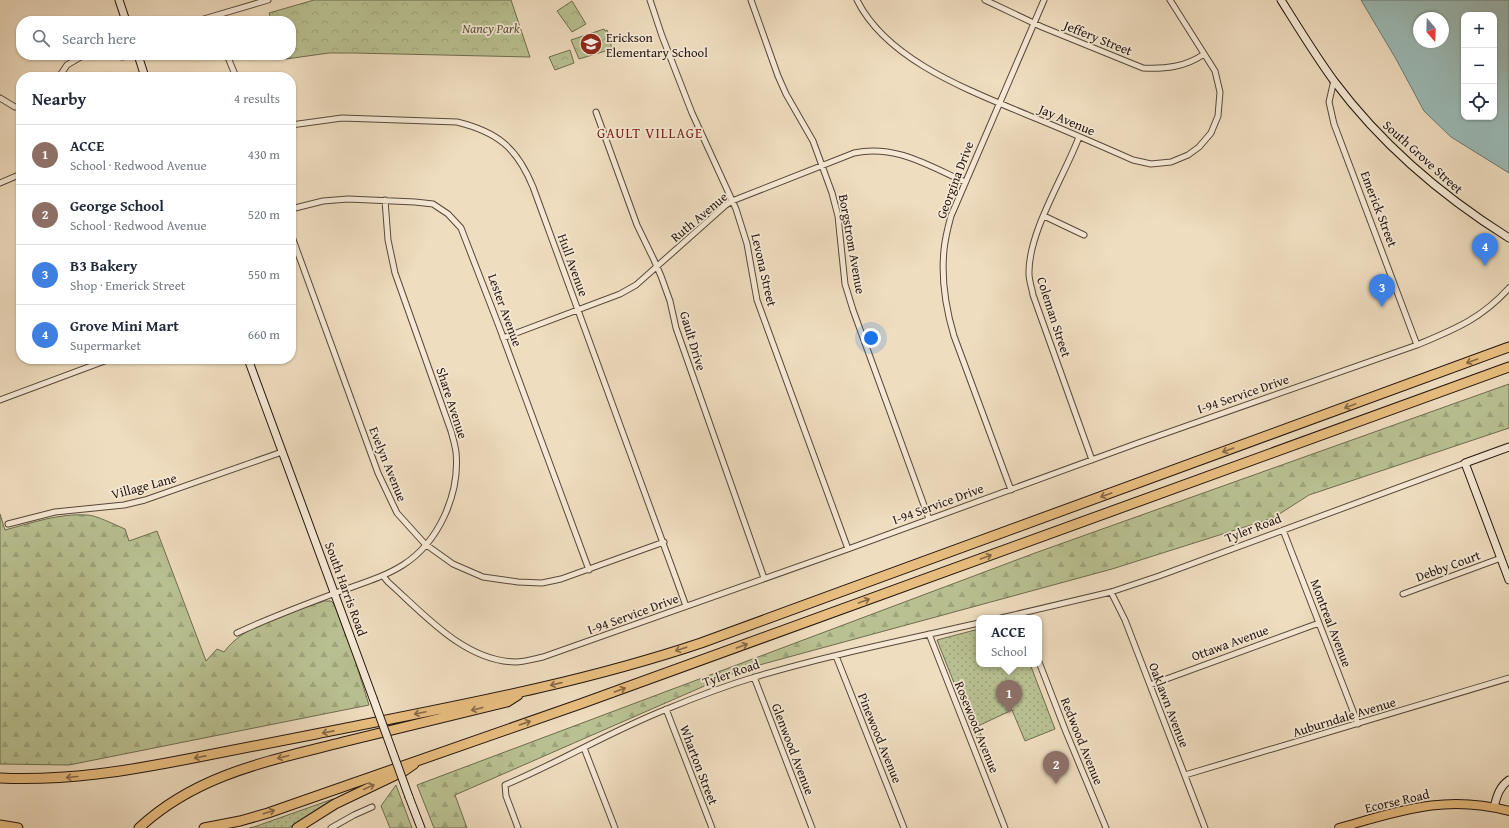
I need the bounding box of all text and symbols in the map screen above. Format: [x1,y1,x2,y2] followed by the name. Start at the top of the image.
[1413,12,1449,48] north arrow
[1461,12,1497,120] map controls
[1461,12,1497,48] button: +
[1059,15,1135,60] street label: Jeffery Street
[16,16,296,60] search box
[462,19,520,38] park label: Nancy Park
[30,27,52,49] icon: search
[62,28,136,49] text: Search here
[606,28,708,62] place label: Erickson Elementary School
[578,31,604,57] school or university icon: Erickson Elementary School
[1461,48,1497,84] button: −
[1461,84,1497,120] button: locate
[32,86,86,111] text: Nearby
[234,89,280,108] text: 4 results
[1034,99,1098,140] street label: Jay Avenue
[1379,116,1468,198] street label: South Grove Street
[597,123,703,143] district label: GAULT VILLAGE
[70,135,104,156] text: ACCE
[932,139,978,221] street label: Georgina Drive
[42,145,48,164] text: 1
[248,145,280,164] text: 430 m
[70,156,207,175] text: School · Redwood Avenue
[1356,168,1402,250] street label: Emerick Street
[666,187,732,247] street label: Ruth Avenue
[834,193,870,295] street label: Borgstrom Avenue
[70,195,164,216] text: George School
[42,205,48,224] text: 2
[248,205,280,224] text: 520 m
[70,216,207,235] text: School · Redwood Avenue
[553,231,593,299] street label: Hull Avenue
[746,232,782,309] street label: Levona Street
[1472,233,1498,266] pin: 4
[70,255,138,276] text: B3 Bakery
[42,265,48,284] text: 3
[248,265,280,284] text: 550 m
[483,271,527,349] street label: Lester Avenue
[1032,274,1076,360] street label: Coleman Street
[1369,274,1395,307] pin: 3
[70,276,185,295] text: Shop · Emerick Street
[675,309,711,373] street label: Gault Drive
[70,315,179,336] text: Grove Mini Mart
[42,325,48,344] text: 4
[248,325,280,344] text: 660 m
[861,328,881,348] your location
[70,336,141,355] text: Supermarket
[1467,357,1479,365] one-way arrow
[432,365,472,441] street label: Share Avenue
[1195,369,1291,419] street label: I-94 Service Drive
[1345,402,1357,410] one-way arrow
[364,424,412,504] street label: Evelyn Avenue
[1223,447,1235,455] one-way arrow
[109,468,179,504] street label: Village Lane
[890,479,986,529] street label: I-94 Service Drive
[1101,492,1113,500] one-way arrow
[1222,509,1284,547] street label: Tyler Road
[320,539,372,639] street label: South Harris Road
[1413,545,1483,586] street label: Debby Court
[980,552,992,560] one-way arrow
[1305,576,1357,670] street label: Montreal Avenue
[585,589,681,639] street label: I-94 Service Drive
[858,597,870,605] one-way arrow
[976,615,1042,667] popup
[1189,620,1271,666] street label: Ottawa Avenue
[991,621,1025,642] text: ACCE
[735,641,747,649] one-way arrow
[991,642,1027,661] text: School
[676,646,688,654] one-way arrow
[700,654,762,692] street label: Tyler Road
[1144,660,1194,750] street label: Oaklawn Avenue
[950,678,1004,776] street label: Rosewood Avenue
[550,680,563,688] one-way arrow
[996,680,1022,713] pin: 1
[613,686,626,693] one-way arrow
[853,690,907,786] street label: Pinewood Avenue
[1290,692,1398,742] street label: Auburndale Avenue
[1056,695,1108,787] street label: Redwood Avenue
[767,700,819,798] street label: Glenwood Avenue
[471,706,484,713] one-way arrow
[414,709,427,717] one-way arrow
[518,719,531,726] one-way arrow
[675,722,723,808] street label: Wharton Street
[322,728,335,736] one-way arrow
[1043,751,1069,784] pin: 2
[194,753,207,761] one-way arrow
[277,753,290,761] one-way arrow
[66,774,79,781] one-way arrow
[362,783,374,790] one-way arrow
[1363,784,1431,818] street label: Ecorse Road
[263,808,275,816] one-way arrow

